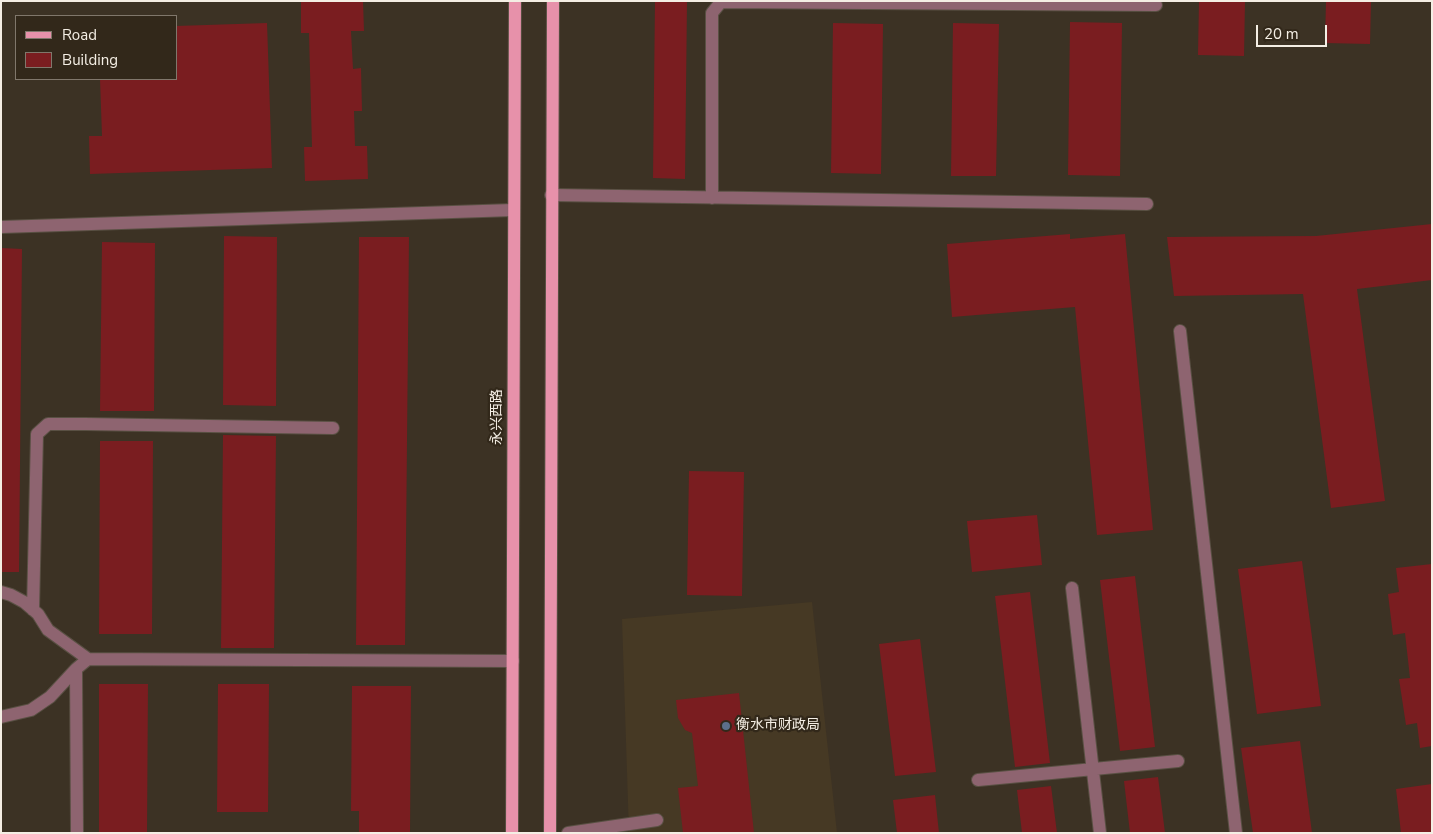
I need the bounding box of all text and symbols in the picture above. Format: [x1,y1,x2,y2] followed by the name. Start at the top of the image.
[15,15,178,80] legend
[1258,15,1329,47] scale bar
[1264,24,1299,44] text: 20 m
[62,25,97,45] text: Road
[62,50,118,70] text: Building
[490,389,506,445] street label: 永兴西路
[736,718,820,734] place label: 衡水市财政局
[720,720,732,732] marker: 衡水市财政局

